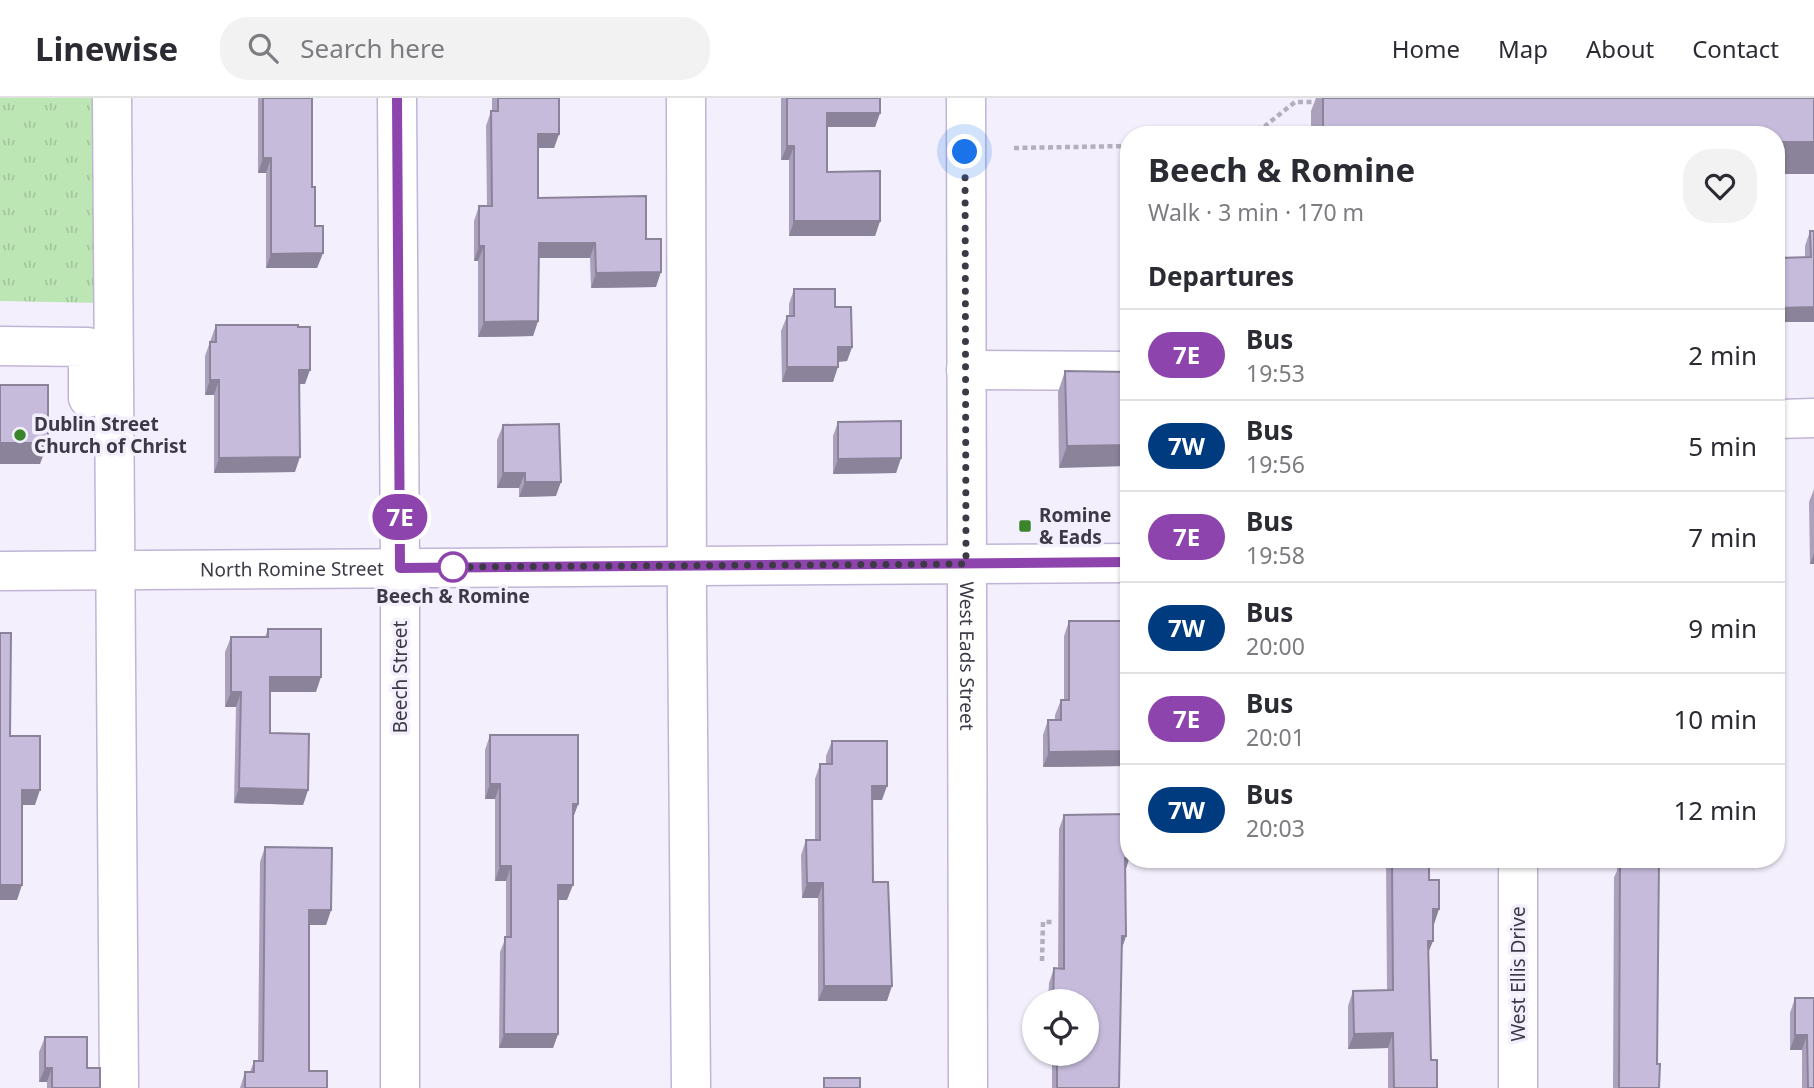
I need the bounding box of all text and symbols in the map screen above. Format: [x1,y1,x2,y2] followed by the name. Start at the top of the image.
[220,17,710,80] search box
[35,26,178,71] text: Linewise
[244,29,282,67] icon: search
[300,30,445,66] text: Search here
[1392,32,1460,65] text: Home
[1498,32,1548,65] text: Map
[1586,32,1654,65] text: About
[1692,32,1779,65] text: Contact
[947,134,982,169] your location
[1148,147,1415,192] text: Beech & Romine
[1683,149,1757,223] button: heart
[1148,196,1364,228] text: Walk · 3 min · 170 m
[1148,258,1294,294] text: Departures
[1246,321,1293,357] text: Bus
[1688,337,1757,373] text: 2 min
[1173,338,1200,371] text: 7E
[1246,357,1305,389] text: 19:53
[34,411,187,459] place label: Dublin Street Church of Christ
[1246,412,1293,448] text: Bus
[12,427,28,443] marker: Dublin Street Church of Christ
[1688,428,1757,464] text: 5 min
[1168,429,1205,462] text: 7W
[1246,448,1305,480] text: 19:56
[368,494,432,540] line badge: 7E
[386,500,414,533] text: 7E
[1039,502,1111,550] place label: Romine & Eads
[1246,503,1293,539] text: Bus
[1017,518,1033,534] marker: Romine & Eads
[1688,519,1757,555] text: 7 min
[1173,520,1200,553] text: 7E
[1246,539,1305,571] text: 19:58
[438,552,468,582] marker: Beech & Romine
[200,555,384,583] street label: North Romine Street
[954,581,980,731] street label: West Eads Street
[376,583,530,609] place label: Beech & Romine
[1246,594,1293,630] text: Bus
[1688,610,1757,646] text: 9 min
[1168,611,1205,644] text: 7W
[387,621,413,733] street label: Beech Street
[1246,630,1305,662] text: 20:00
[1246,685,1293,721] text: Bus
[1673,701,1757,737] text: 10 min
[1173,702,1200,735] text: 7E
[1246,721,1305,753] text: 20:01
[1246,776,1293,812] text: Bus
[1673,792,1757,828] text: 12 min
[1168,793,1205,826] text: 7W
[1246,812,1305,844] text: 20:03
[1505,906,1531,1042] street label: West Ellis Drive
[1022,989,1099,1066] map controls
[1022,989,1099,1066] button: locate

